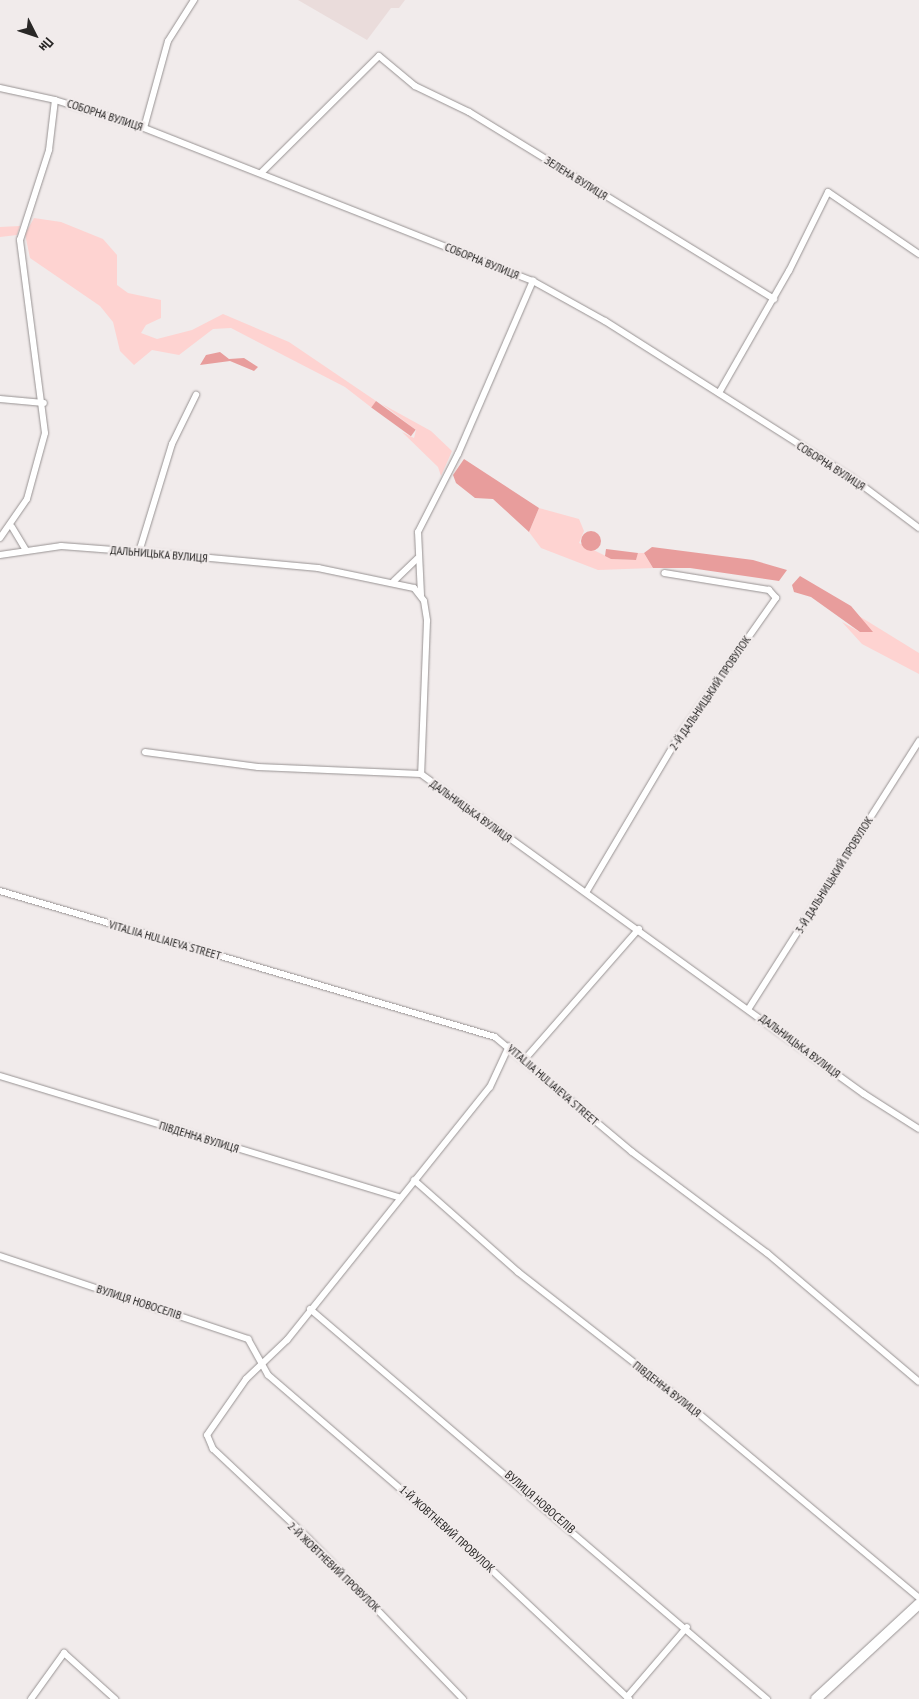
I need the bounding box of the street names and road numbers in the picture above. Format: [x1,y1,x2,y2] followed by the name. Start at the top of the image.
[65,96,145,134] street label: СОБОРНА ВУЛИЦЯ
[542,153,610,203] street label: ЗЕЛЕНА ВУЛИЦЯ
[442,239,522,283] street label: СОБОРНА ВУЛИЦЯ
[794,438,868,494] street label: СОБОРНА ВУЛИЦЯ
[109,543,209,565] street label: ДАЛЬНИЦЬКА ВУЛИЦЯ
[666,633,754,753] street label: 2-Й ДАЛЬНИЦЬКИЙ ПРОВУЛОК
[427,776,515,846] street label: ДАЛЬНИЦЬКА ВУЛИЦЯ
[792,814,876,936] street label: 3-Й ДАЛЬНИЦЬКИЙ ПРОВУЛОК
[107,917,223,963] street label: VITALIIA HULIAIEVA STREET
[756,1011,844,1081] street label: ДАЛЬНИЦЬКА ВУЛИЦЯ
[504,1041,602,1129] street label: VITALIIA HULIAIEVA STREET
[157,1118,241,1156] street label: ПІВДЕННА ВУЛИЦЯ
[95,1281,183,1323] street label: ВУЛИЦЯ НОВОСЕЛІВ
[630,1358,704,1420] street label: ПІВДЕННА ВУЛИЦЯ
[502,1468,578,1536] street label: ВУЛИЦЯ НОВОСЕЛІВ
[396,1482,498,1576] street label: 1-Й ЖОВТНЕВИЙ ПРОВУЛОК
[285,1519,383,1615] street label: 2-Й ЖОВТНЕВИЙ ПРОВУЛОК

